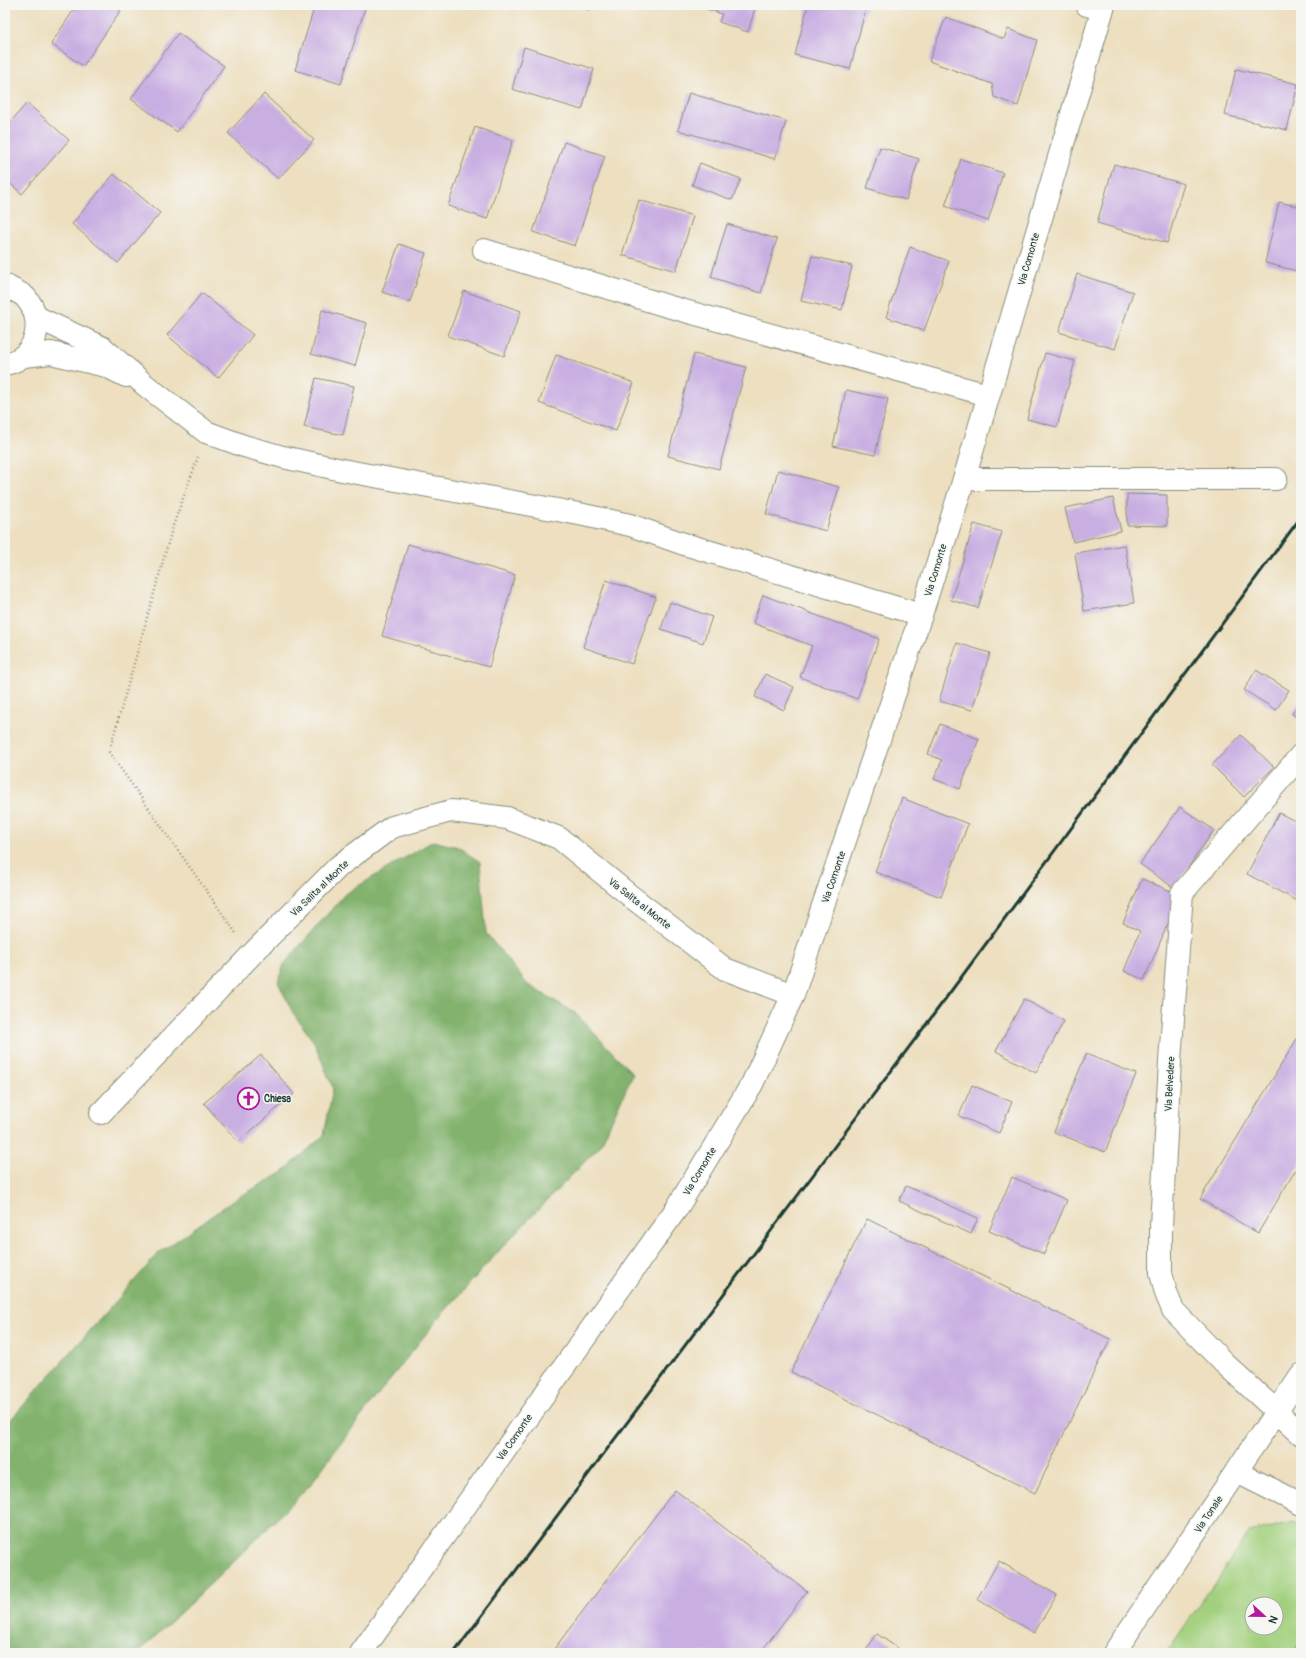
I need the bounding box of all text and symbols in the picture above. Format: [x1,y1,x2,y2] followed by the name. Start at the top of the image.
[1016,231,1042,287] street label: Via Comonte
[922,542,950,598] street label: Via Comonte
[819,850,849,905] street label: Via Comonte
[288,858,351,920] street label: Via Salita al Monte
[606,876,673,932] street label: Via Salita al Monte
[1163,1056,1177,1112] street label: Via Belvedere
[236,1085,262,1111] church icon: Chiesa
[264,1093,291,1105] place label: Chiesa
[681,1145,719,1198] street label: Via Comonte
[494,1412,535,1463] street label: Via Comonte
[1192,1494,1226,1536] street label: Via Tonale
[1244,1596,1284,1636] north arrow
[1265,1614,1280,1626] text: N

